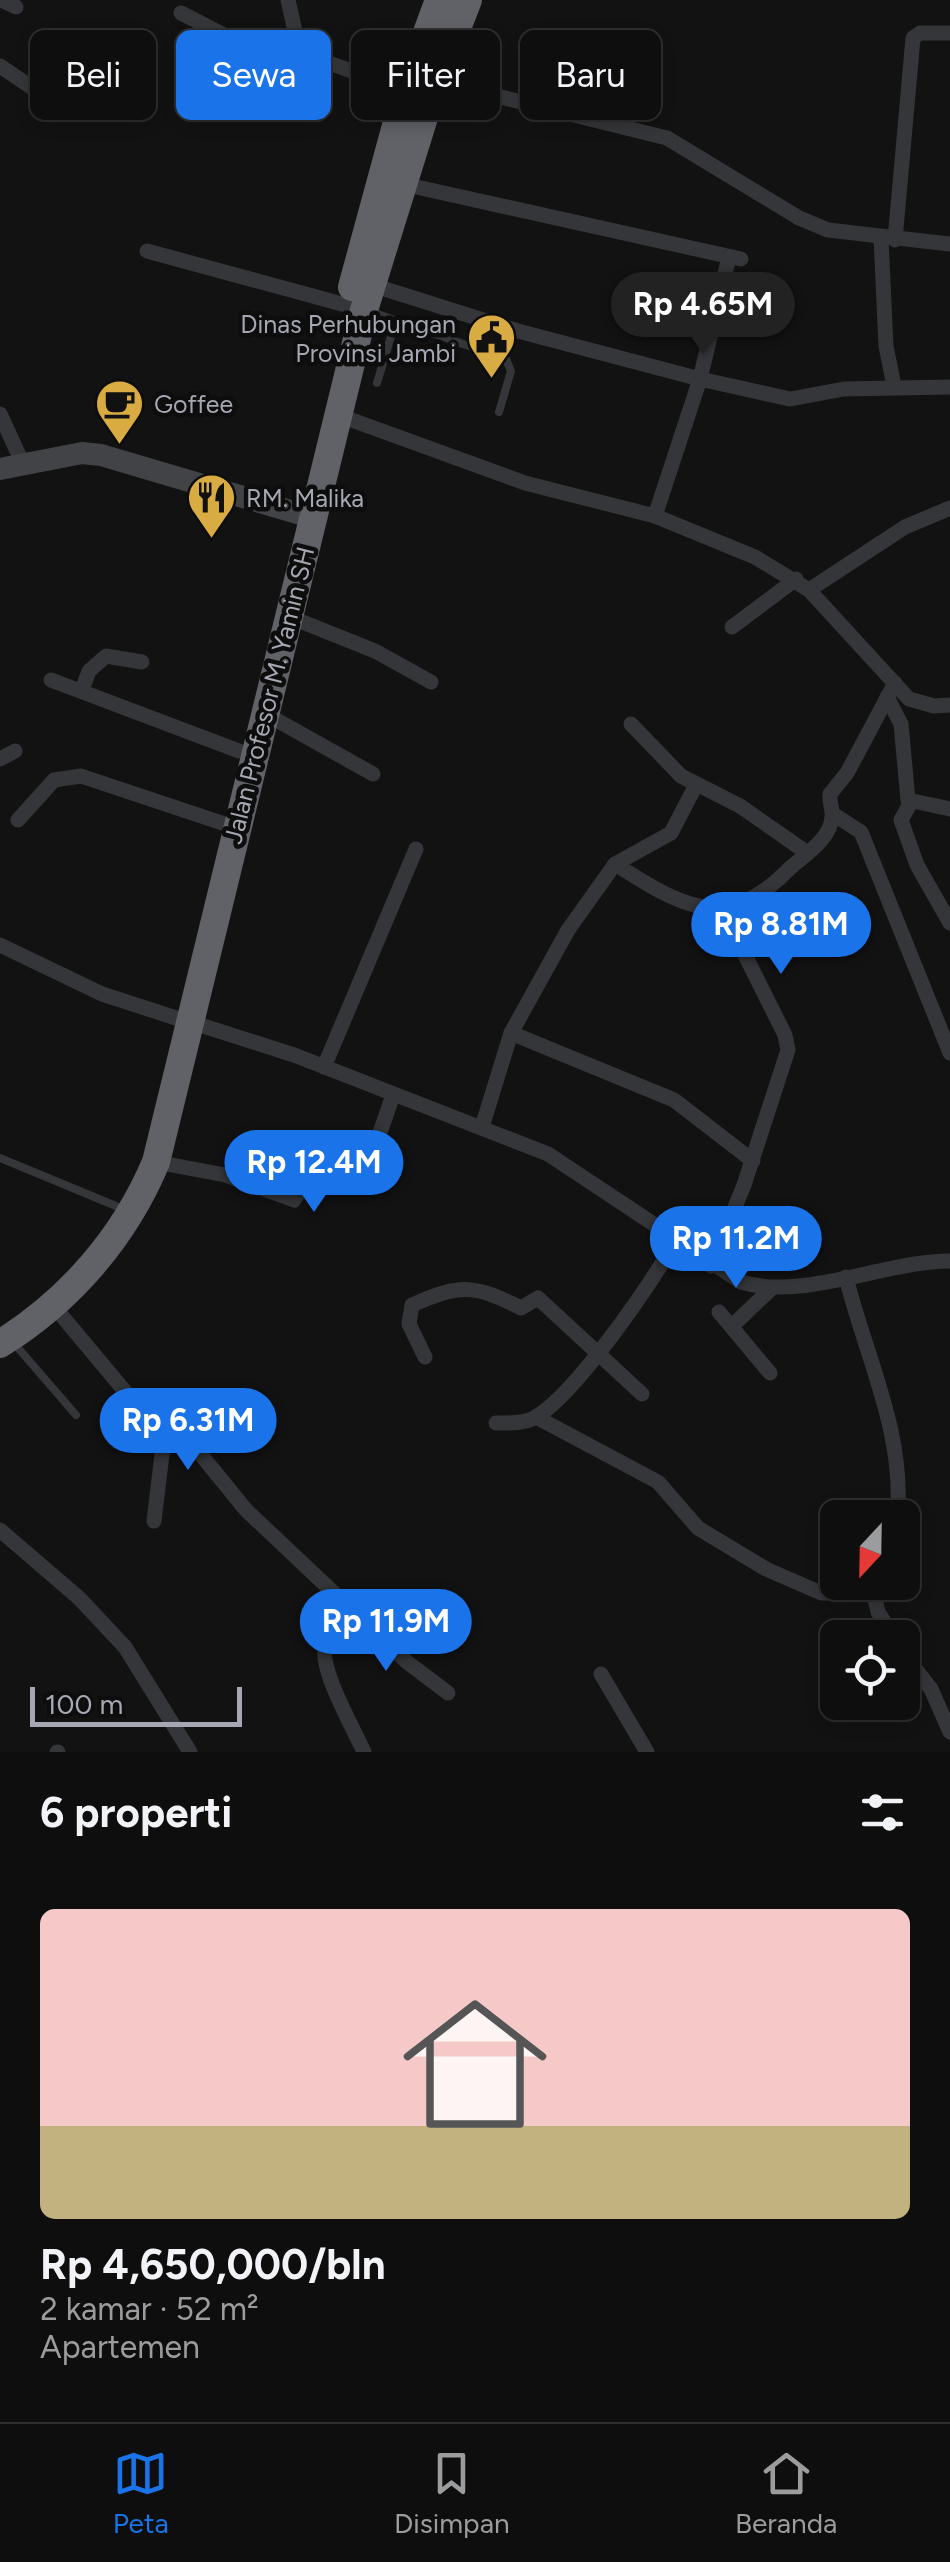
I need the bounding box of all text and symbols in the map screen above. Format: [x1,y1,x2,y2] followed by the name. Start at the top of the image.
[30,30,156,120] chip: Beli
[176,30,331,120] chip: Sewa
[351,30,500,120] chip: Filter
[520,30,661,120] chip: Baru
[600,272,806,357] pin: Rp 4.65M
[633,285,773,323] text: Rp 4.65M
[240,309,456,368] place label: Dinas Perhubungan Provinsi Jambi
[465,312,517,380] public building icon: Dinas Perhubungan Provinsi Jambi
[93,378,145,446] cafe icon: Goffee
[154,389,233,419] place label: Goffee
[185,472,237,540] restaurant icon: RM. Malika
[246,483,364,513] place label: RM. Malika
[218,543,320,847] street label: Jalan Profesor M. Yamin SH
[678,892,884,977] pin: Rp 8.81M
[713,905,849,943] text: Rp 8.81M
[211,1130,417,1215] pin: Rp 12.4M
[246,1143,382,1181] text: Rp 12.4M
[633,1206,839,1291] pin: Rp 11.2M
[672,1219,800,1257] text: Rp 11.2M
[85,1388,291,1473] pin: Rp 6.31M
[122,1401,254,1439] text: Rp 6.31M
[820,1500,920,1600] north arrow
[820,1500,920,1720] map controls
[283,1589,489,1674] pin: Rp 11.9M
[322,1602,450,1640] text: Rp 11.9M
[820,1620,920,1720] button: locate
[30,1682,242,1726] scale bar
[45,1687,123,1721] text: 100 m
[855,1785,910,1840] icon: filters
[40,1787,232,1838] text: 6 properti
[385,1974,565,2154] icon: home
[40,2239,386,2290] text: Rp 4,650,000/bln
[40,2290,259,2328] text: 2 kamar · 52 m²
[40,2328,200,2366] text: Apartemen
[113,2446,169,2540] tab: Peta
[394,2446,510,2540] tab: Disimpan
[735,2446,837,2540] tab: Beranda

